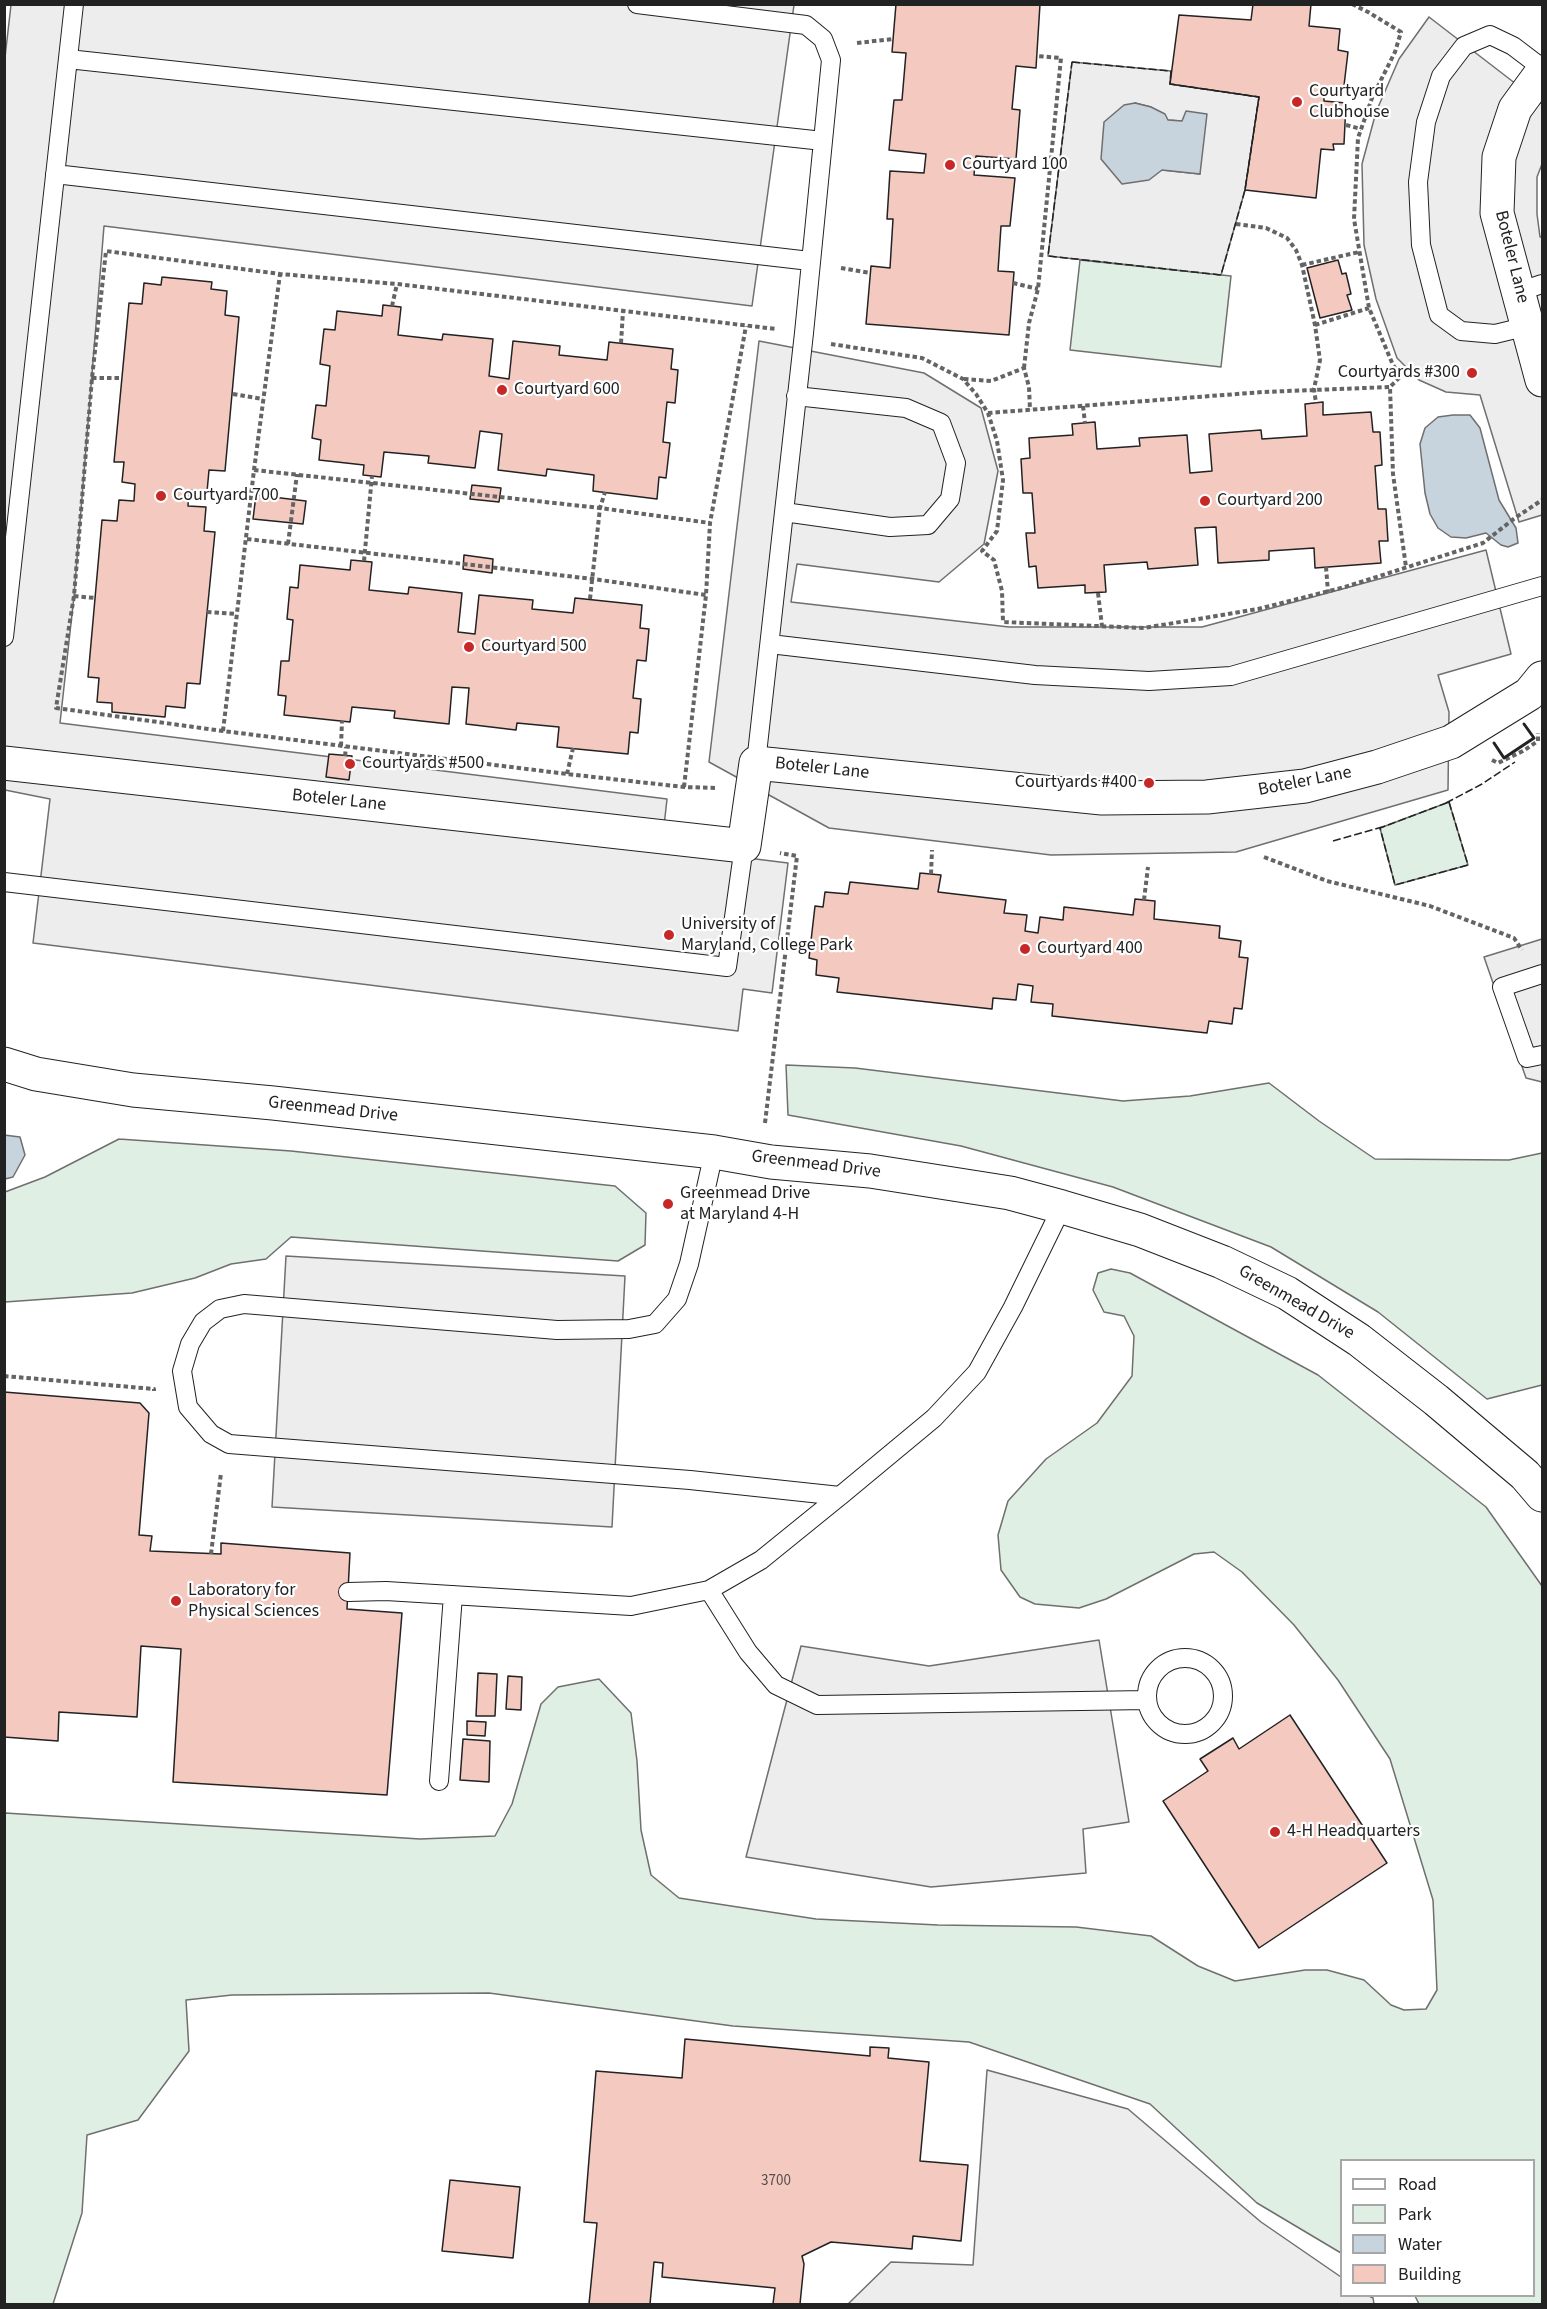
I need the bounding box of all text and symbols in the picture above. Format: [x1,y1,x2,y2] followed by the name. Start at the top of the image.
[1309,81,1389,124] place label: Courtyard Clubhouse
[1290,95,1304,109] marker: Courtyard Clubhouse
[962,154,1068,176] place label: Courtyard 100
[943,158,957,172] marker: Courtyard 100
[1489,208,1533,306] street label: Boteler Lane
[1338,362,1460,384] place label: Courtyards #300
[1465,366,1479,380] marker: Courtyards #300
[514,379,620,401] place label: Courtyard 600
[495,383,509,397] marker: Courtyard 600
[173,485,279,507] place label: Courtyard 700
[154,489,168,503] marker: Courtyard 700
[1217,490,1323,512] place label: Courtyard 200
[1198,494,1212,508] marker: Courtyard 200
[481,636,587,658] place label: Courtyard 500
[462,640,476,654] marker: Courtyard 500
[362,753,484,775] place label: Courtyards #500
[774,753,870,785] street label: Boteler Lane
[343,757,357,771] marker: Courtyards #500
[1256,762,1354,802] street label: Boteler Lane
[1015,772,1137,794] place label: Courtyards #400
[1142,776,1156,790] marker: Courtyards #400
[291,785,387,817] street label: Boteler Lane
[681,914,853,956] place label: University of Maryland, College Park
[662,928,676,942] marker: University of Maryland, College Park
[1037,938,1143,960] place label: Courtyard 400
[1018,942,1032,956] marker: Courtyard 400
[267,1092,399,1128] street label: Greenmead Drive
[750,1146,882,1184] street label: Greenmead Drive
[680,1183,810,1226] place label: Greenmead Drive at Maryland 4-H
[661,1197,675,1211] marker: Greenmead Drive at Maryland 4-H
[1234,1261,1358,1345] street label: Greenmead Drive
[188,1580,319,1622] place label: Laboratory for Physical Sciences
[169,1594,183,1608] marker: Laboratory for Physical Sciences
[1287,1821,1420,1843] place label: 4-H Headquarters
[1268,1825,1282,1839] marker: 4-H Headquarters
[1340,2159,1535,2297] legend
[1398,2172,1437,2197] text: Road
[761,2173,791,2191] house number: 3700
[1398,2202,1432,2227] text: Park
[1398,2232,1442,2257] text: Water
[1398,2262,1461,2287] text: Building

